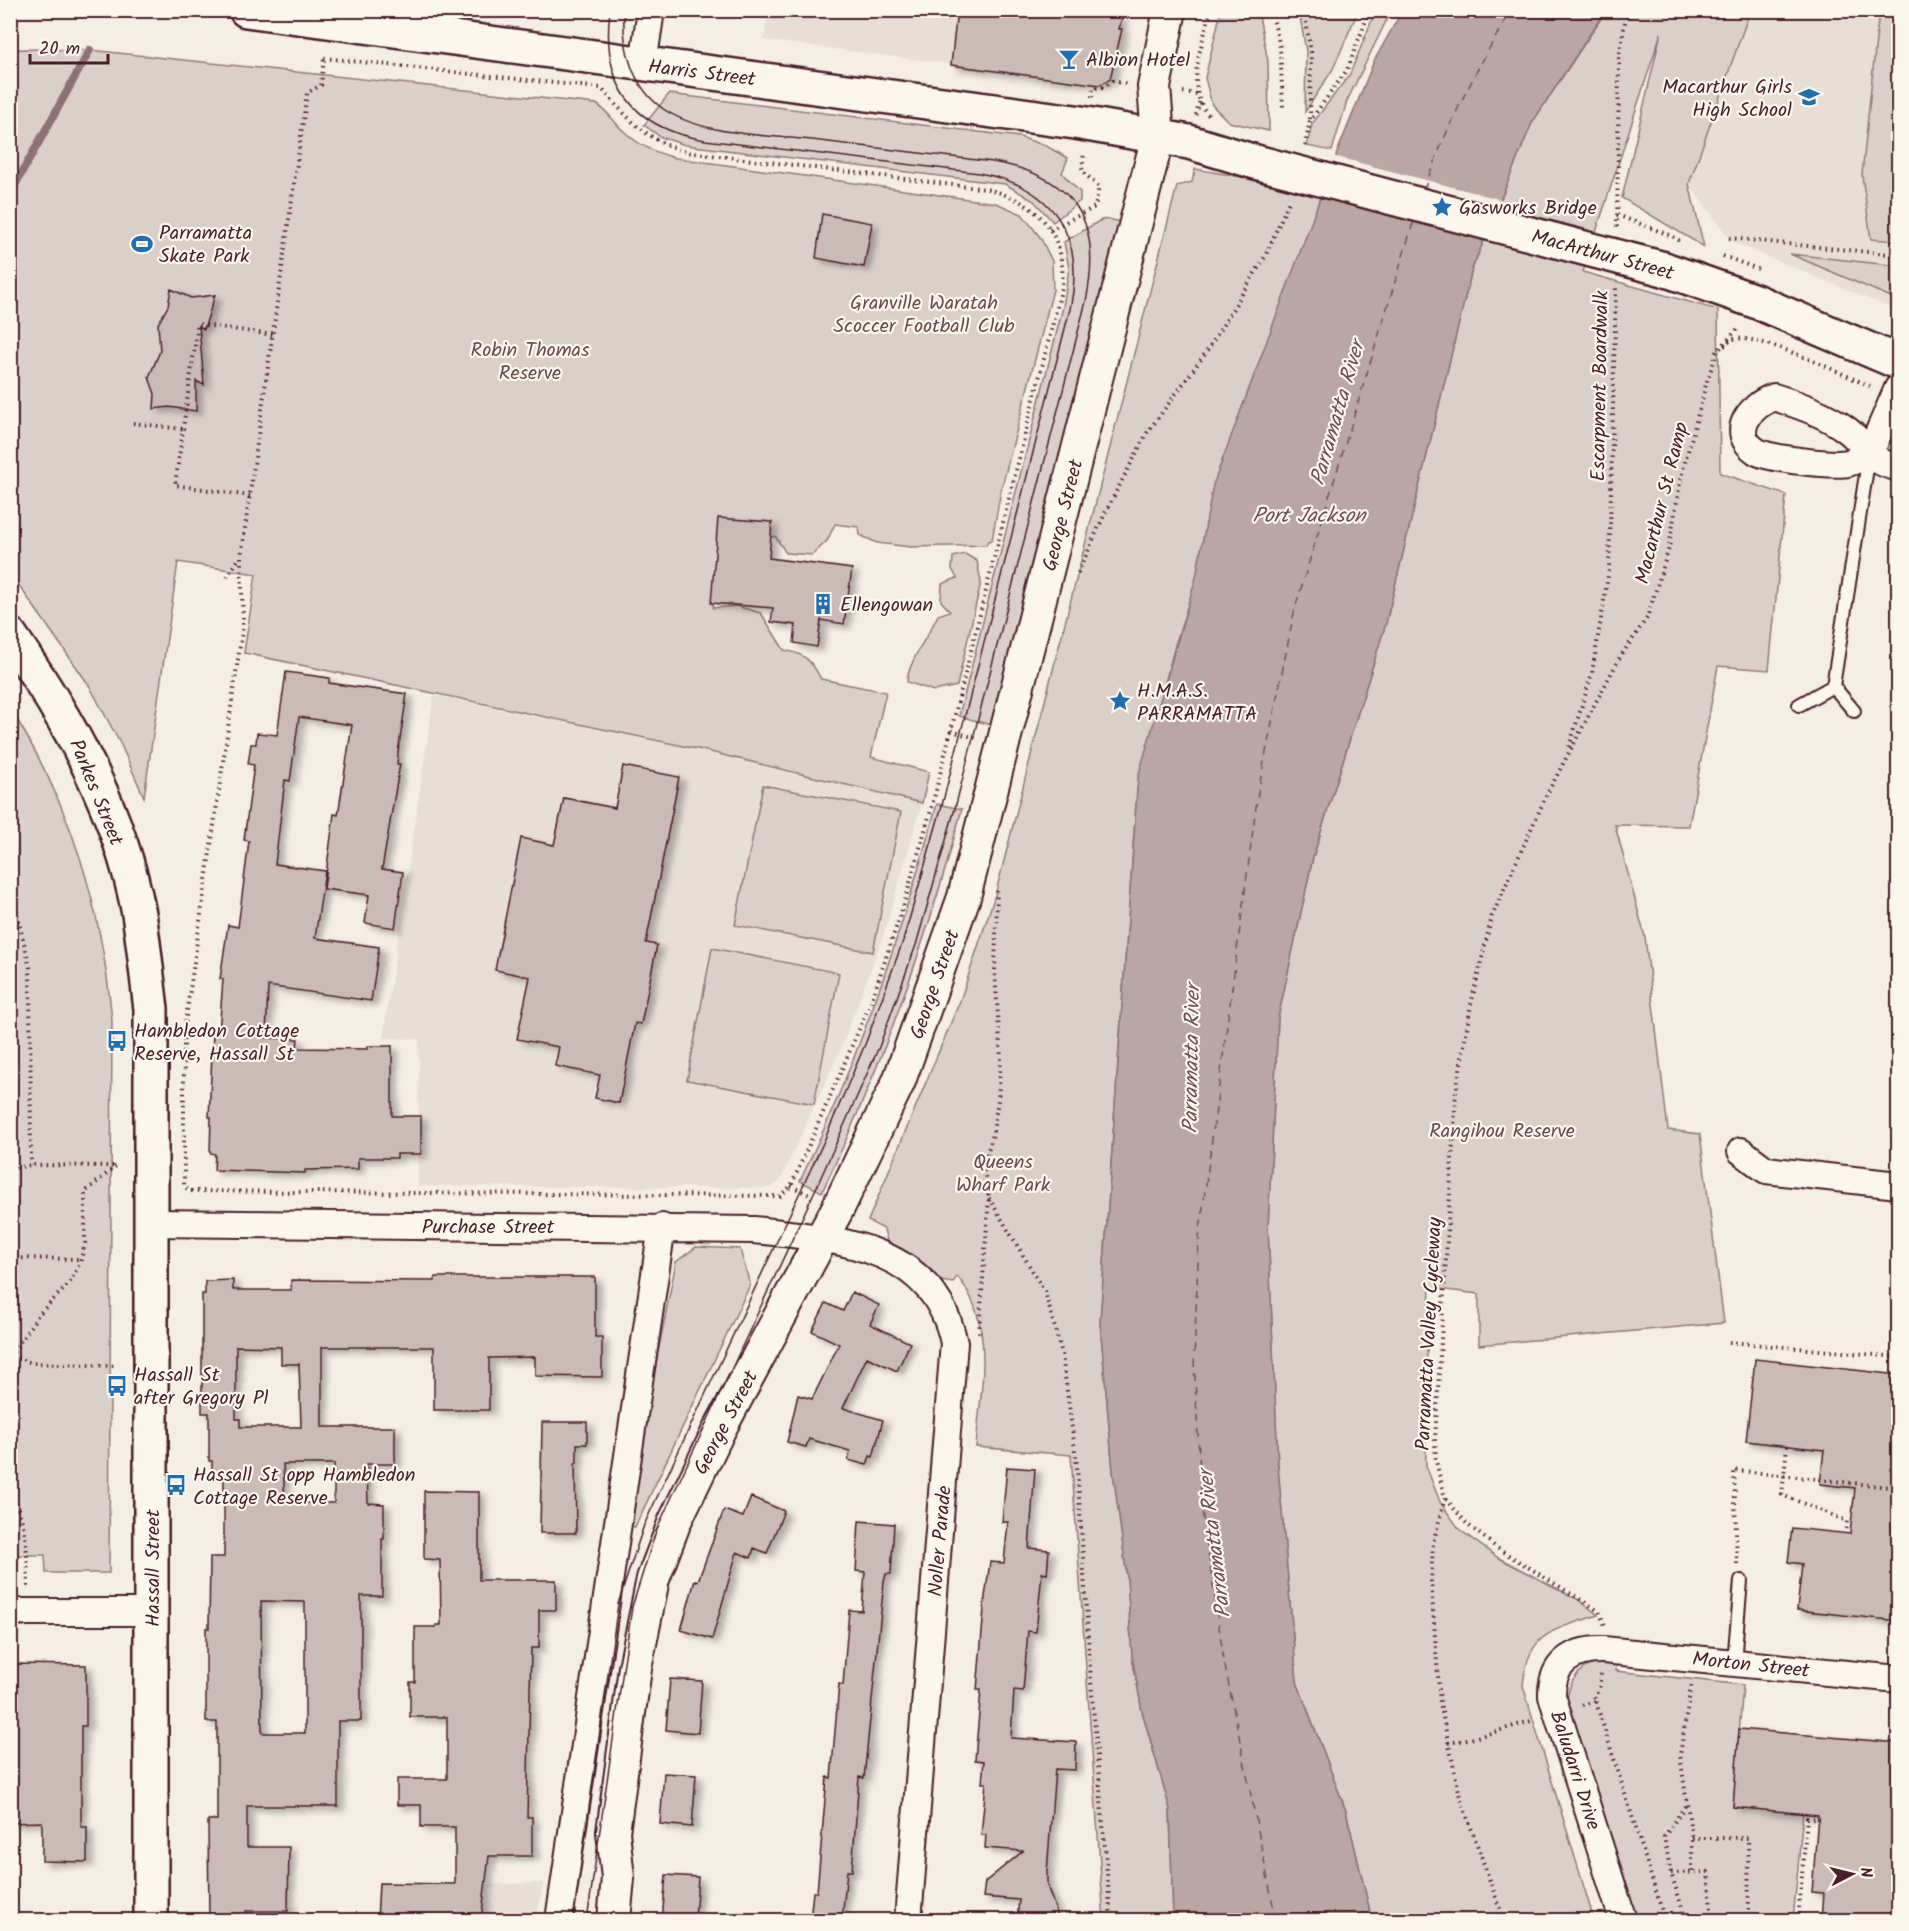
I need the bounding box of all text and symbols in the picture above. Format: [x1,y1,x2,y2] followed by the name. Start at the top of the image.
[30,27,108,65] scale bar
[39,35,80,64] text: 20 m
[1086,45,1190,77] place label: Albion Hotel
[1057,47,1081,71] bar icon: Albion Hotel
[646,52,758,96] street label: Harris Street
[1662,72,1792,127] place label: Macarthur Girls High School
[1797,85,1821,109] school or university icon: Macarthur Girls High School
[1459,193,1597,225] place label: Gasworks Bridge
[1430,195,1454,219] place icon: Gasworks Bridge
[159,218,252,273] place label: Parramatta Skate Park
[1528,222,1678,290] street label: MacArthur Street
[130,232,154,256] sports icon: Parramatta Skate Park
[833,288,1015,343] park label: Granville Waratah Scoccer Football Club
[1583,290,1619,482] street label: Escarpment Boardwalk
[1302,334,1376,489] water label: Parramatta River
[471,335,590,390] park label: Robin Thomas Reserve
[1627,419,1699,588] street label: Macarthur St Ramp
[1035,456,1093,575] street label: George Street
[1253,500,1367,533] water label: Port Jackson
[840,590,933,622] place label: Ellengowan
[811,592,835,616] building icon: Ellengowan
[1137,676,1257,731] place label: H.M.A.S. PARRAMATTA
[1108,689,1132,713] place icon: H.M.A.S. PARRAMATTA
[59,735,131,851] street label: Parkes Street
[902,925,970,1044] street label: George Street
[1175,980,1210,1134] water label: Parramatta River
[134,1016,299,1071] place label: Hambledon Cottage Reserve, Hassall St
[105,1029,129,1053] bus stop icon: Hambledon Cottage Reserve, Hassall St
[1429,1116,1575,1148] park label: Rangihou Reserve
[956,1147,1051,1202] park label: Queens Wharf Park
[422,1212,554,1244] street label: Purchase Street
[1408,1216,1452,1452] street label: Parramatta Valley Cycleway
[134,1360,269,1415] place label: Hassall St after Gregory Pl
[686,1365,768,1481] street label: George Street
[105,1374,129,1398] bus stop icon: Hassall St after Gregory Pl
[193,1460,415,1515] place label: Hassall St opp Hambledon Cottage Reserve
[1190,1464,1241,1620] water label: Parramatta River
[164,1473,188,1497] bus stop icon: Hassall St opp Hambledon Cottage Reserve
[920,1484,962,1598] street label: Noller Parade
[138,1509,170,1627] street label: Hassall Street
[1691,1644,1811,1688] street label: Morton Street
[1540,1707,1608,1834] street label: Baludarri Drive
[1822,1844,1882,1904] north arrow
[1852,1866,1878,1879] text: N

